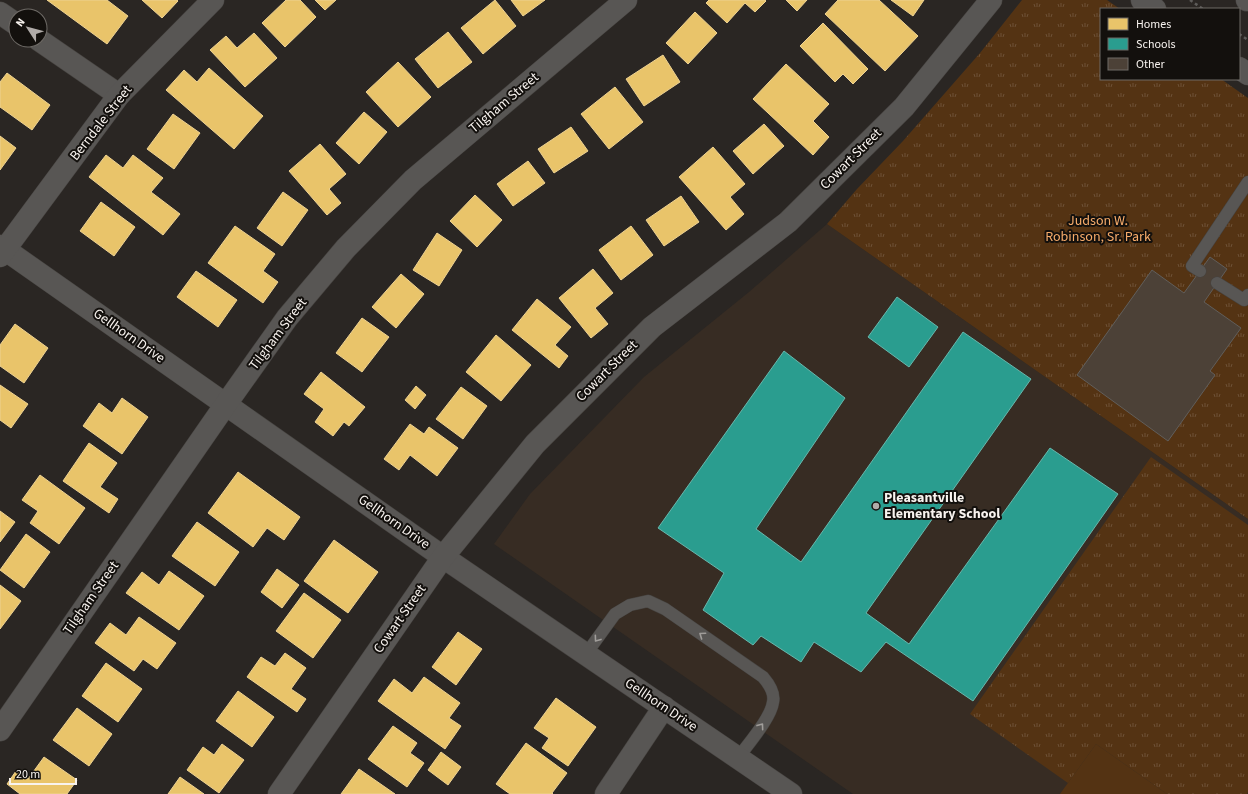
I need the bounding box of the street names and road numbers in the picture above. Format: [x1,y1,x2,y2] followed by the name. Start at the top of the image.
[465,68,543,138] street label: Tilgham Street
[65,81,137,165] street label: Berndale Street
[816,123,887,194] street label: Cowart Street
[244,294,312,374] street label: Tilgham Street
[89,304,169,368] street label: Gellhorn Drive
[572,335,643,406] street label: Cowart Street
[354,490,434,554] street label: Gellhorn Drive
[58,557,124,639] street label: Tilgham Street
[369,580,431,657] street label: Cowart Street
[621,673,701,737] street label: Gellhorn Drive

